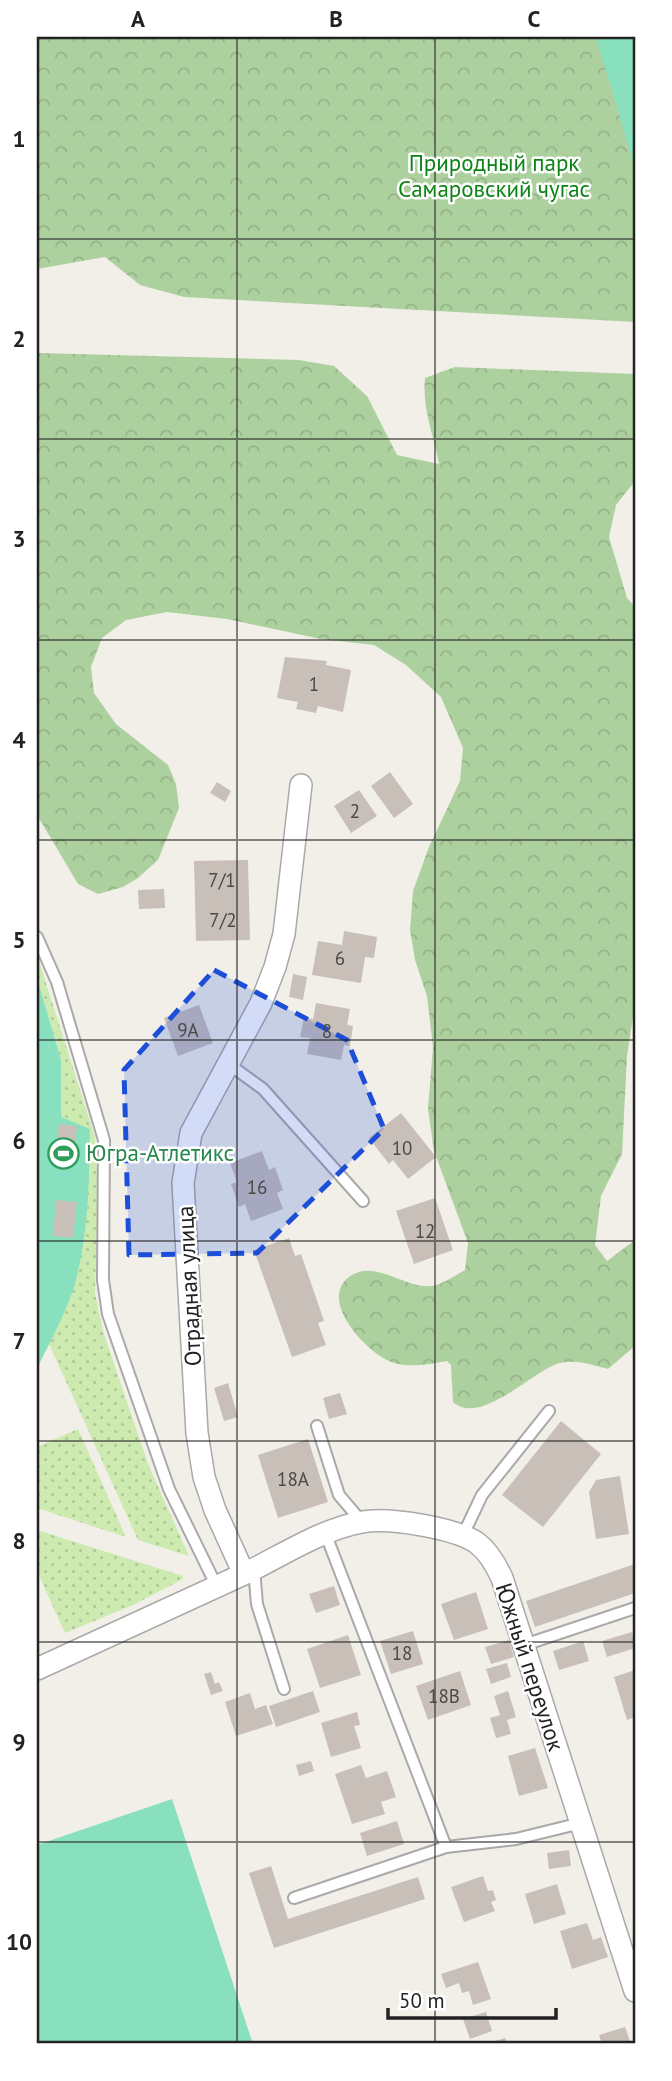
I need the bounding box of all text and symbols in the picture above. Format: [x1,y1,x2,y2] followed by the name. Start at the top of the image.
[131,4,145,33] text: A
[329,4,343,33] text: B
[528,4,541,33] text: C
[12,124,26,153] text: 1
[398,148,590,203] park label: Природный парк Самаровский чугас
[12,324,26,353] text: 2
[12,524,26,553] text: 3
[309,672,319,696] house number: 1
[12,725,26,754] text: 4
[350,799,360,823] house number: 2
[208,868,236,892] house number: 7/1
[209,908,237,932] house number: 7/2
[12,925,26,954] text: 5
[335,946,345,970] house number: 6
[177,1018,199,1042] house number: 9А
[322,1019,332,1043] house number: 8
[12,1126,26,1155] text: 6
[46,1136,80,1170] sports icon: Югра-Атлетикс
[392,1136,412,1160] house number: 10
[86,1138,234,1167] place label: Югра-Атлетикс
[247,1175,267,1199] house number: 16
[170,1205,207,1367] street label: Отрадная улица
[415,1219,435,1243] house number: 12
[12,1326,26,1355] text: 7
[277,1467,309,1491] house number: 18А
[12,1526,26,1555] text: 8
[490,1579,571,1755] street label: Южный переулок
[392,1641,412,1665] house number: 18
[428,1684,460,1708] house number: 18В
[12,1727,26,1756] text: 9
[6,1927,32,1956] text: 10
[388,1976,556,2020] scale bar
[399,1987,445,2014] text: 50 m

